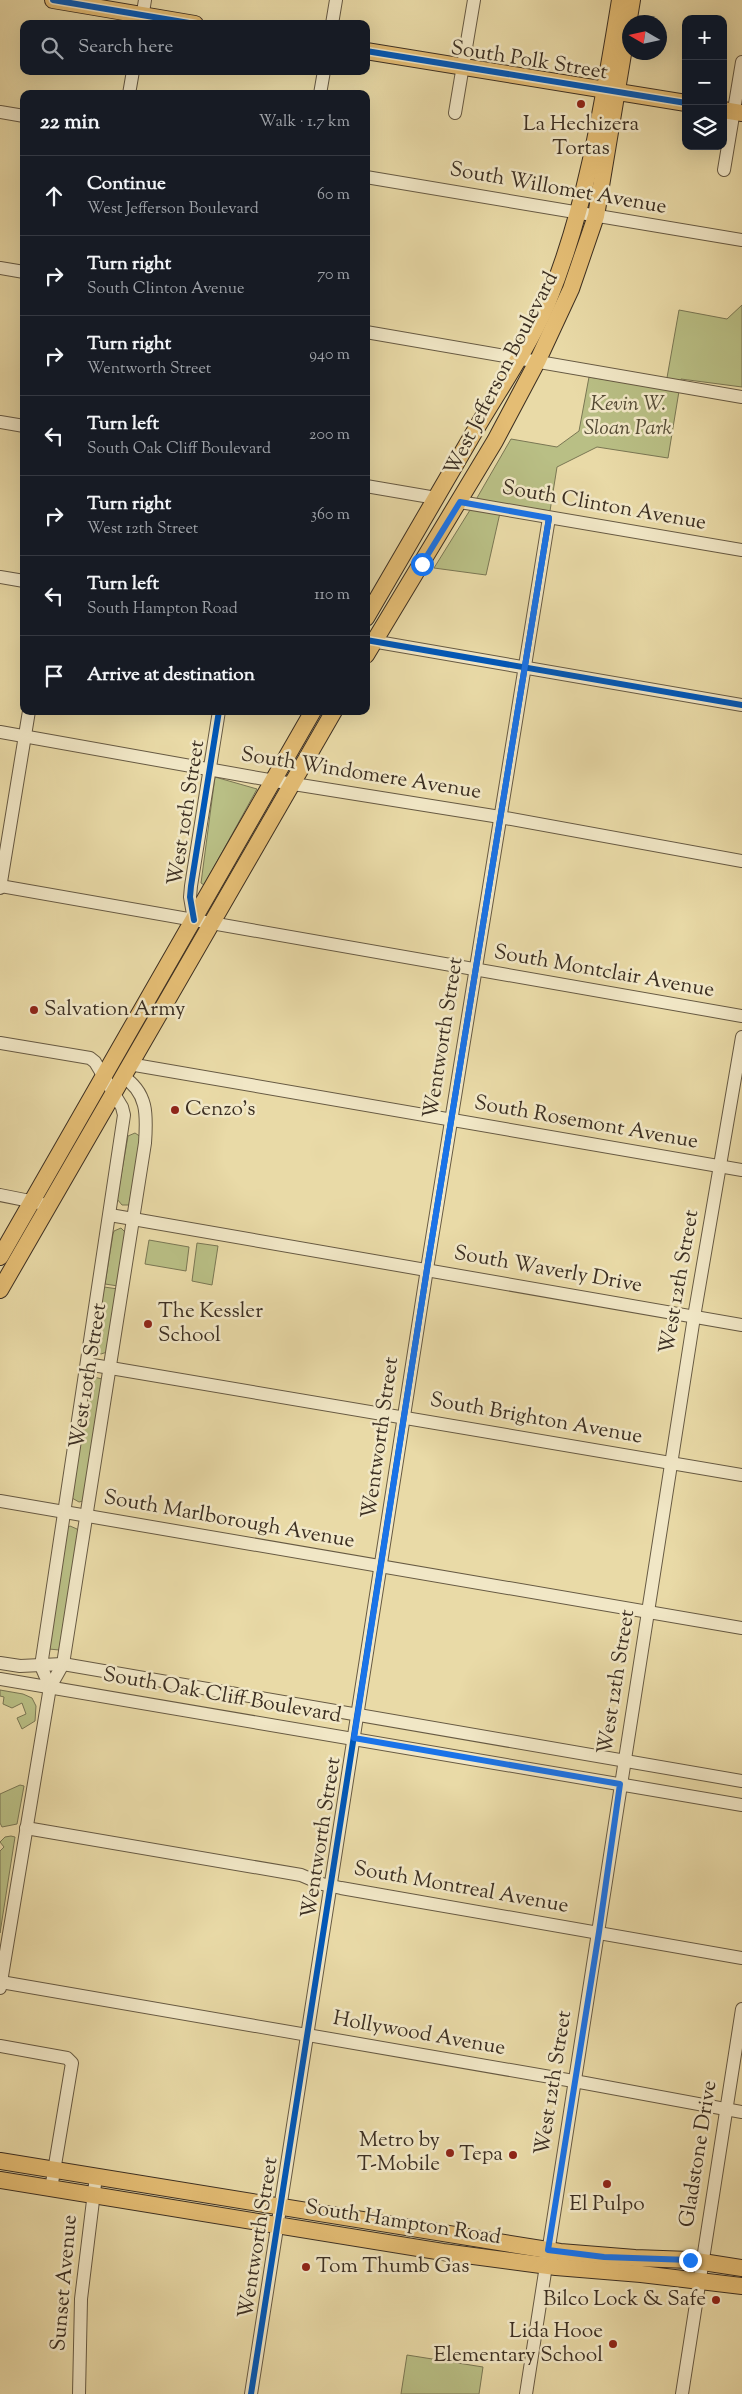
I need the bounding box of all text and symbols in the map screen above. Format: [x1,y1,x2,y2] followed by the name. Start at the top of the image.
[622,15,667,60] north arrow
[682,15,727,150] map controls
[682,15,727,60] button: +
[20,20,370,75] search box
[38,34,66,62] icon: search
[78,34,173,61] text: Search here
[448,34,610,88] street label: South Polk Street
[682,60,727,105] button: −
[575,98,587,110] marker: La Hechizera Tortas
[682,105,727,150] button: layers
[40,108,100,138] text: 22 min
[523,110,639,164] place label: La Hechizera Tortas
[259,111,350,134] text: Walk · 1.7 km
[447,155,669,223] street label: South Willomet Avenue
[87,171,166,198] text: Continue
[40,182,68,210] icon: ahead
[317,184,350,207] text: 60 m
[87,198,259,221] text: West Jefferson Boulevard
[87,251,171,278] text: Turn right
[40,262,68,290] icon: right
[317,264,350,287] text: 70 m
[437,267,567,481] street label: West Jefferson Boulevard
[87,278,245,301] text: South Clinton Avenue
[87,331,171,358] text: Turn right
[40,342,68,370] icon: right
[309,344,350,367] text: 940 m
[87,358,211,381] text: Wentworth Street
[584,390,673,444] park label: Kevin W. Sloan Park
[87,411,159,438] text: Turn left
[40,422,68,450] icon: left
[309,424,350,447] text: 200 m
[87,438,271,461] text: South Oak Cliff Boulevard
[500,473,708,539] street label: South Clinton Avenue
[87,491,171,518] text: Turn right
[40,502,68,530] icon: right
[311,504,350,527] text: 360 m
[87,518,198,541] text: West 12th Street
[411,553,434,576] route start
[87,571,159,598] text: Turn left
[40,582,68,610] icon: left
[314,584,350,607] text: 110 m
[87,598,238,621] text: South Hampton Road
[40,662,68,690] icon: arrive
[87,662,255,689] text: Arrive at destination
[161,738,213,888] street label: West 10th Street
[239,740,483,808] street label: South Windomere Avenue
[491,938,717,1006] street label: South Montclair Avenue
[416,955,472,1121] street label: Wentworth Street
[44,995,186,1025] place label: Salvation Army
[28,1004,40,1016] marker: Salvation Army
[472,1089,700,1157] street label: South Rosemont Avenue
[185,1095,256,1125] place label: Cenzo's
[169,1104,181,1116] marker: Cenzo's
[653,1207,707,1357] street label: West 12th Street
[452,1239,644,1301] street label: South Waverly Drive
[158,1297,263,1351] place label: The Kessler School
[63,1301,115,1451] street label: West 10th Street
[142,1318,154,1330] marker: The Kessler School
[355,1355,407,1521] street label: Wentworth Street
[427,1386,645,1452] street label: South Brighton Avenue
[101,1483,357,1557] street label: South Marlborough Avenue
[591,1608,643,1756] street label: West 12th Street
[100,1660,344,1732] street label: South Oak Cliff Boulevard
[294,1755,350,1921] street label: Wentworth Street
[351,1854,571,1922] street label: South Montreal Avenue
[330,2004,508,2064] street label: Hollywood Avenue
[528,2009,580,2157] street label: West 12th Street
[673,2078,725,2230] street label: Gladstone Drive
[357,2126,441,2180] place label: Metro by T-Mobile
[459,2140,503,2170] place label: Tepa
[444,2147,456,2159] marker: Metro by T-Mobile
[507,2149,519,2161] marker: Tepa
[231,2155,287,2321] street label: Wentworth Street
[601,2178,613,2190] marker: El Pulpo
[569,2190,645,2220] place label: El Pulpo
[303,2193,503,2253] street label: South Hampton Road
[44,2214,86,2352] street label: Sunset Avenue
[679,2249,702,2272] route end
[316,2252,469,2282] place label: Tom Thumb Gas
[300,2261,312,2273] marker: Tom Thumb Gas
[543,2285,706,2315] place label: Bilco Lock & Safe
[710,2294,722,2306] marker: Bilco Lock & Safe
[434,2317,603,2371] place label: Lida Hooe Elementary School
[607,2338,619,2350] marker: Lida Hooe Elementary School

